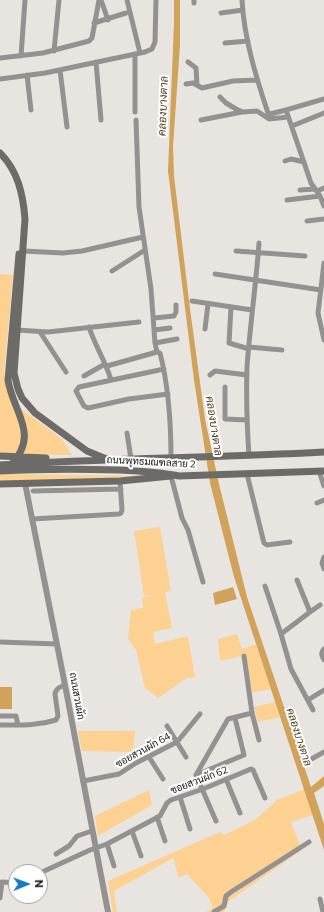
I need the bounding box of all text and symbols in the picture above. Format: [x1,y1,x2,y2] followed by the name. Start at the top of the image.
[155,76,171,136] water label: คลองบางตาล
[203,395,225,457] water label: คลองบางตาล
[106,454,196,470] street label: ถนนพุทธมณฑลสาย 2
[67,671,87,721] street label: ถนนสวนผัก
[283,706,315,768] water label: คลองบางตาล
[113,730,173,770] street label: ซอยสวนผัก 64
[169,764,229,796] street label: ซอยสวนผัก 62
[8,864,48,904] north arrow
[33,880,46,888] text: N

